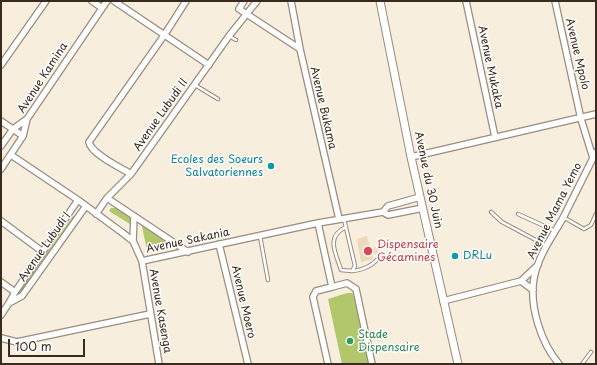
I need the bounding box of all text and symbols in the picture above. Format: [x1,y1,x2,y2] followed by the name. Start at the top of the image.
[562,17,592,91] street label: Avenue Mpolo
[475,24,505,110] street label: Avenue Mukaka
[15,40,71,116] street label: Avenue Kamina
[307,65,339,151] street label: Avenue Bukama
[131,76,191,154] street label: Avenue Lubudi II
[411,130,445,230] street label: Avenue du 30 Juin
[171,153,263,179] place label: Ecoles des Soeurs Salvatoriennes
[266,161,276,171] marker: Ecoles des Soeurs Salvatoriennes
[525,161,585,261] street label: Avenue Mama Yemo
[16,210,74,284] street label: Avenue Lubudi I
[145,226,231,256] street label: Avenue Sakania
[377,238,439,264] place label: Dispensaire Gécamines
[362,245,374,257] marker: Dispensaire Gécamines
[463,249,492,263] place label: DRLu
[450,251,460,261] marker: DRLu
[228,264,258,340] street label: Avenue Moero
[146,268,174,354] street label: Avenue Kasenga
[358,328,420,354] place label: Stade Dispensaire
[10,331,87,357] scale bar
[345,336,355,346] marker: Stade Dispensaire
[15,337,52,355] text: 100 m

